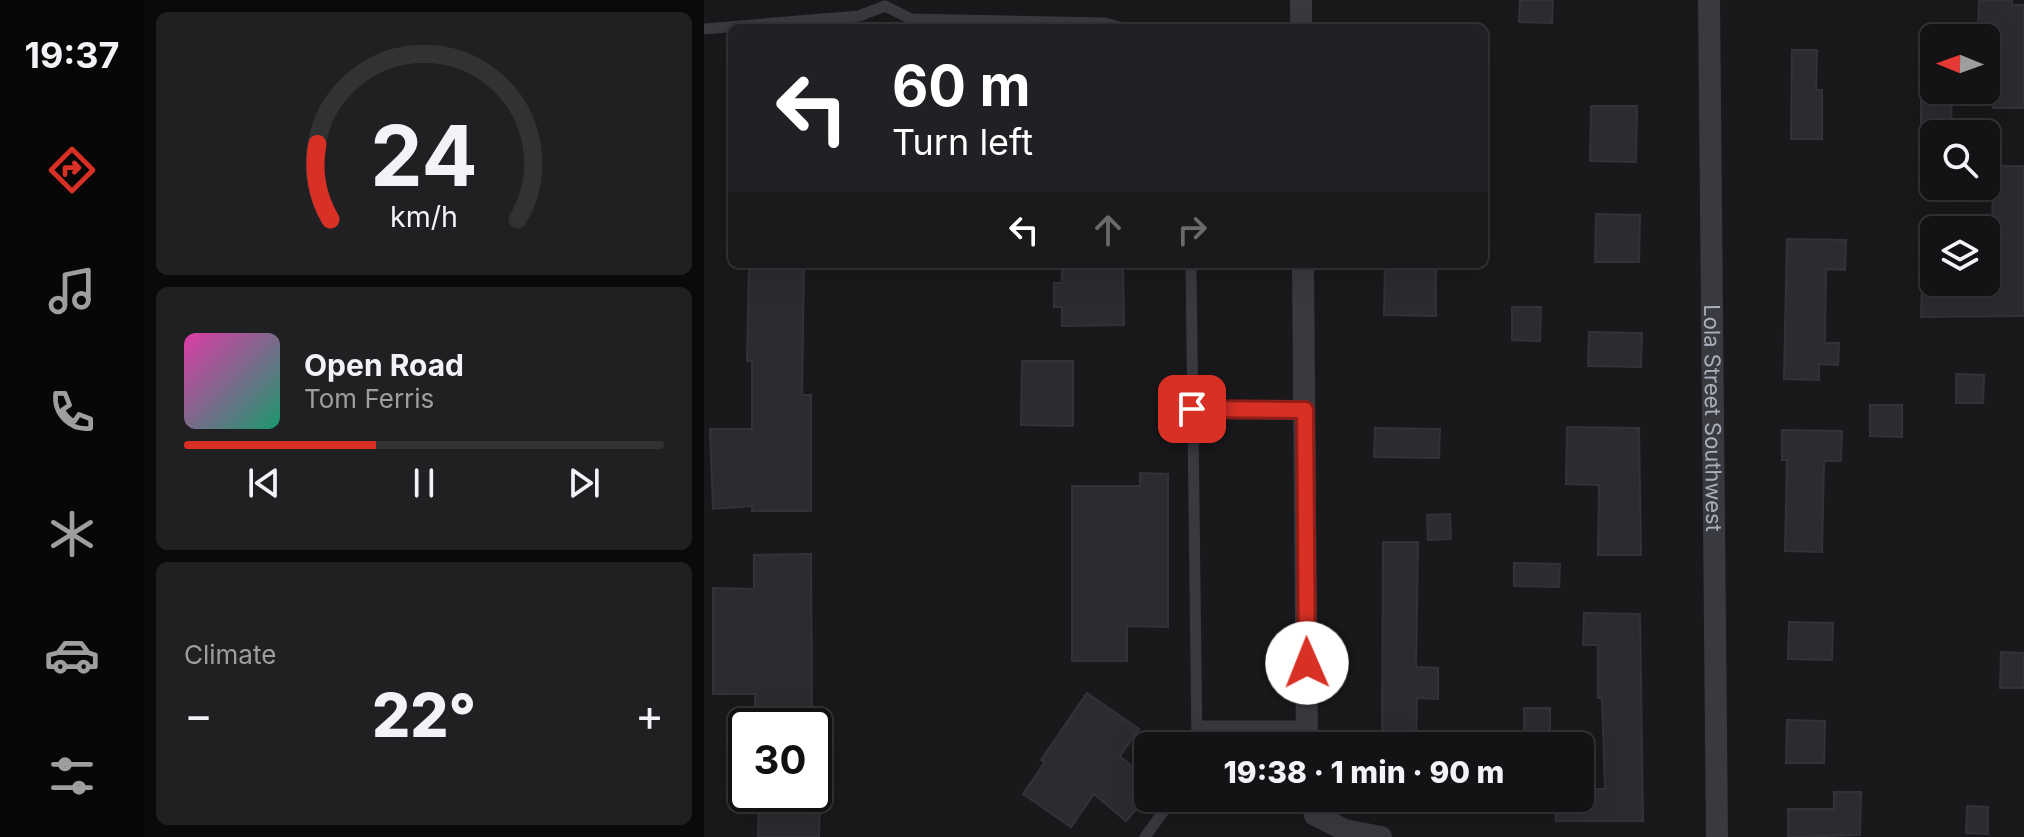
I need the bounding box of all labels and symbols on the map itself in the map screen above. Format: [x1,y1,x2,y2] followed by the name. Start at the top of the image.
[1920,24,2000,104] north arrow
[1699,304,1727,532] street label: Lola Street Southwest
[1158,375,1226,443] pin
[1265,621,1349,705] position arrow
[728,708,832,812] speed limit sign: 30

